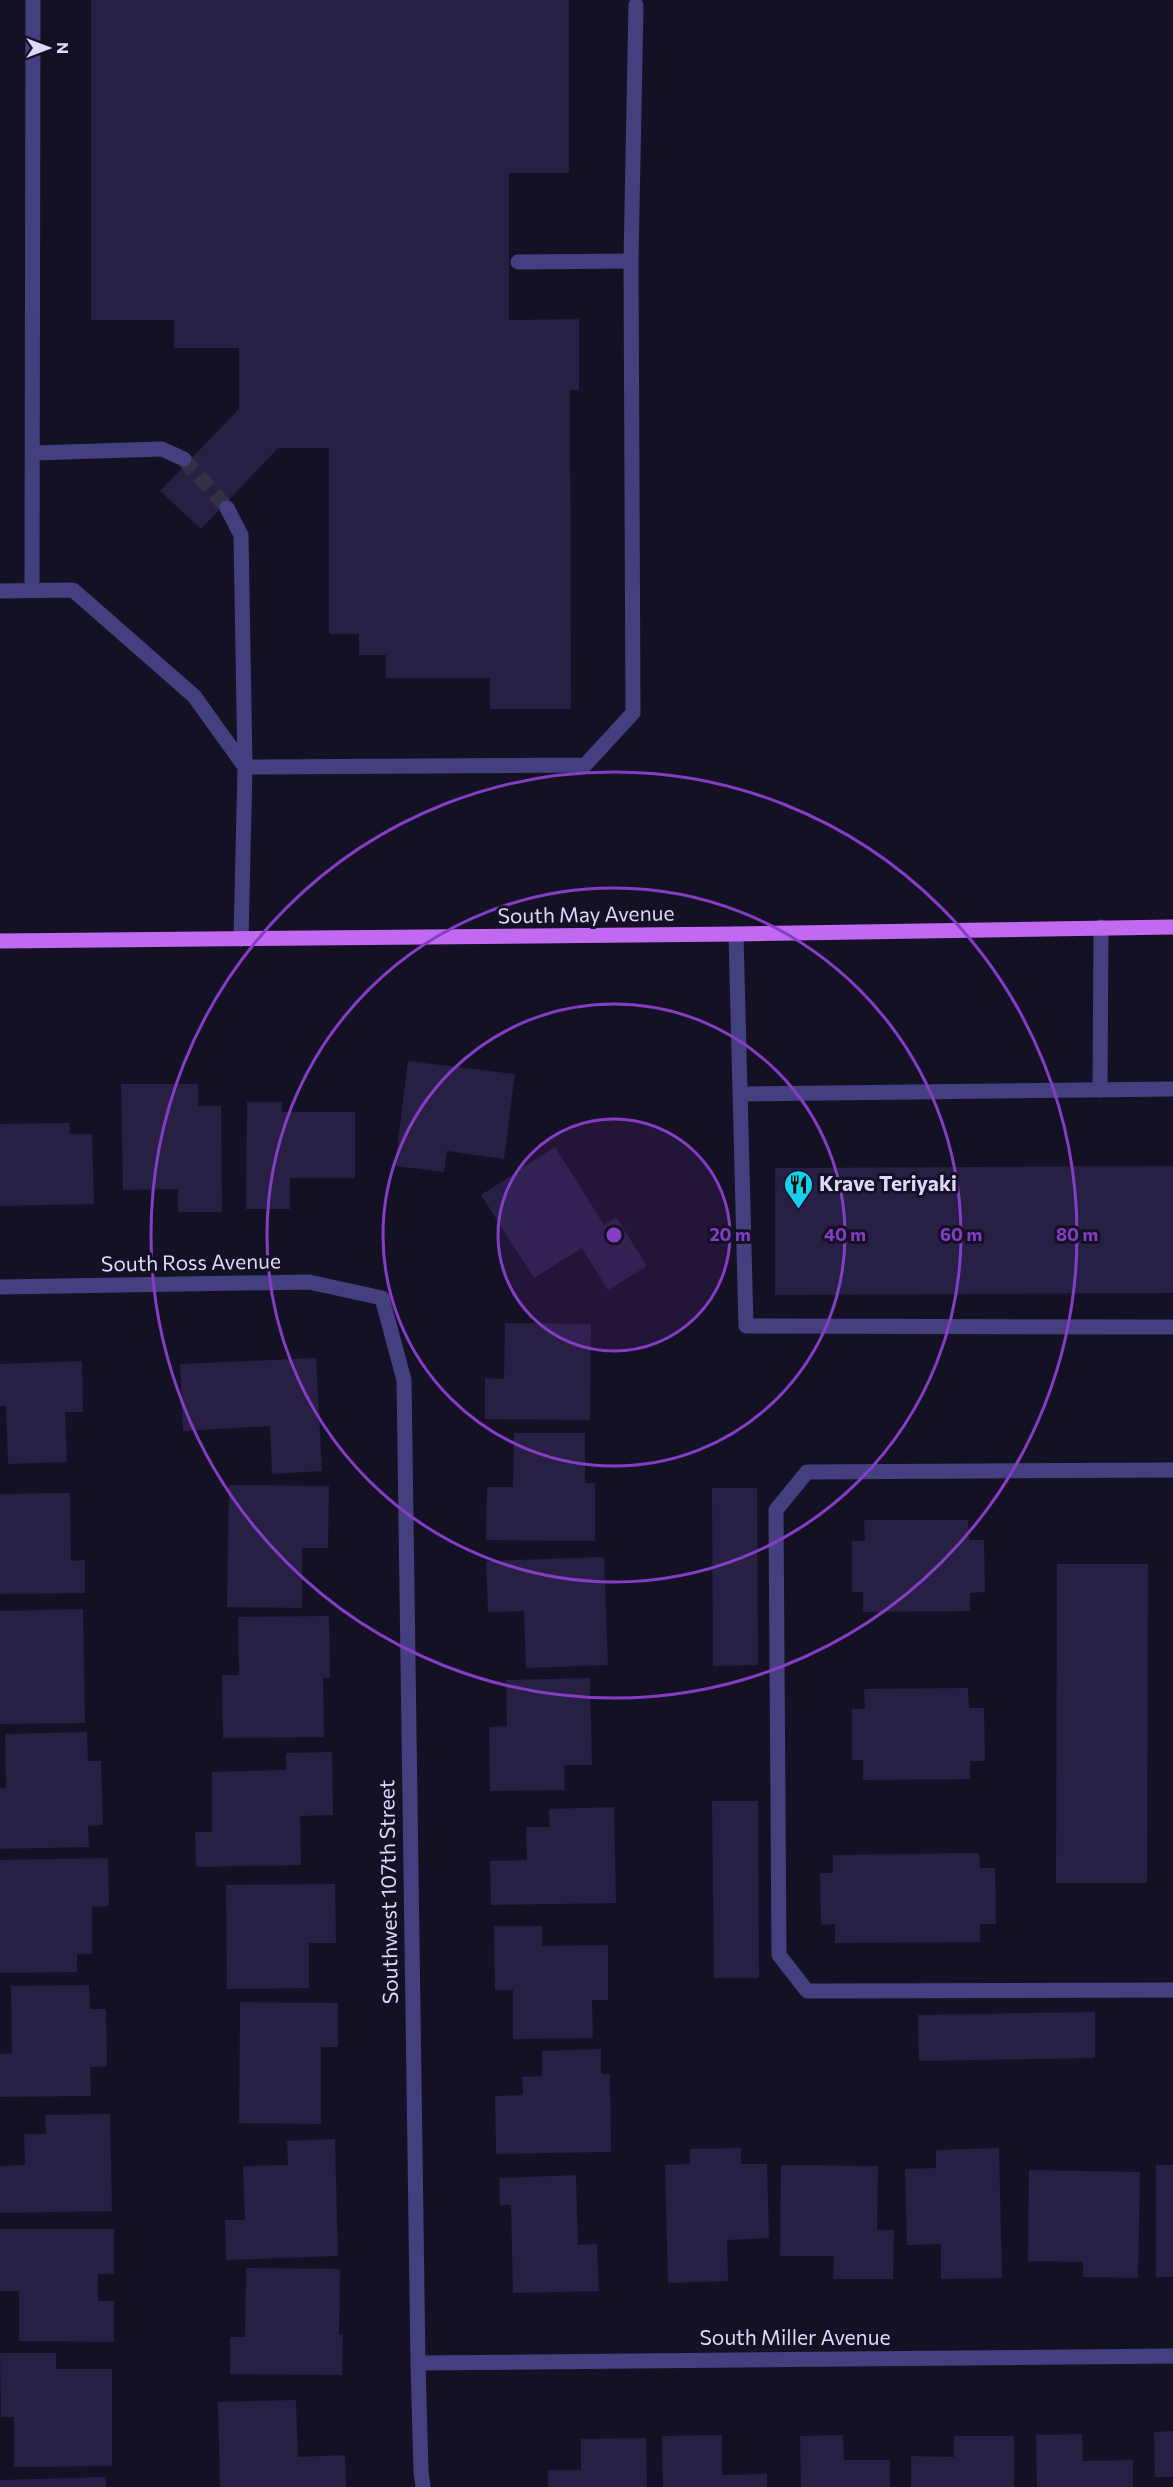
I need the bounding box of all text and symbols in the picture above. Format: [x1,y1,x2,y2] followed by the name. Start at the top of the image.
[18,18,78,78] north arrow
[54,42,73,54] text: N
[497,899,675,928] street label: South May Avenue
[782,1168,814,1210] restaurant icon: Krave Teriyaki
[819,1170,957,1195] place label: Krave Teriyaki
[709,1223,751,1245] text: 20 m
[824,1223,866,1245] text: 40 m
[940,1223,982,1245] text: 60 m
[1056,1223,1098,1245] text: 80 m
[604,1225,624,1245] centre of rings
[101,1247,281,1276] street label: South Ross Avenue
[373,1780,402,2004] street label: Southwest 107th Street
[700,2324,890,2349] street label: South Miller Avenue

